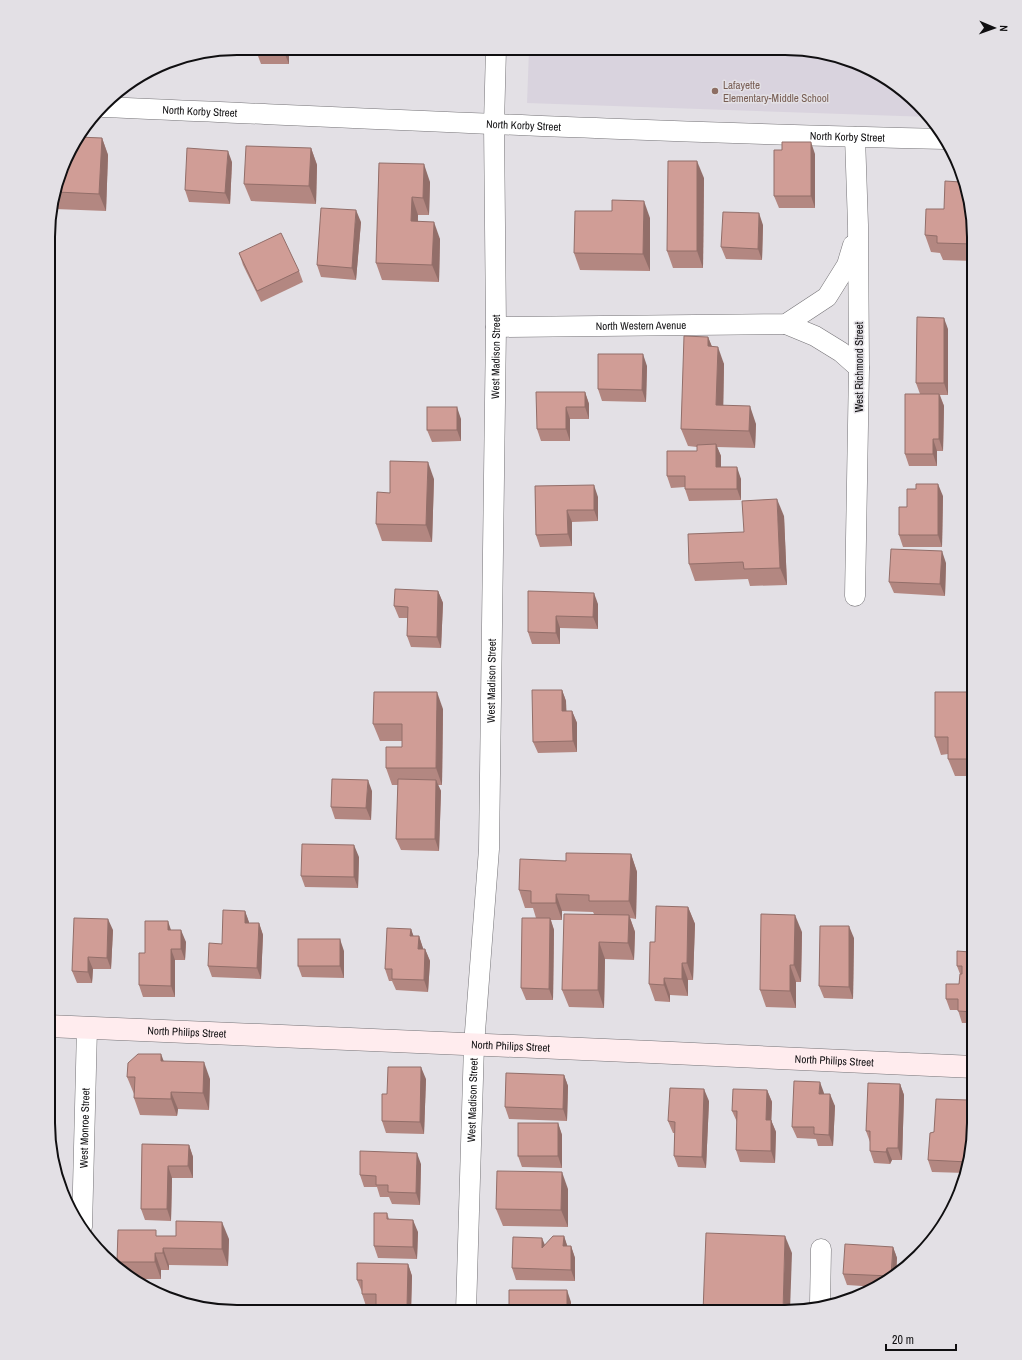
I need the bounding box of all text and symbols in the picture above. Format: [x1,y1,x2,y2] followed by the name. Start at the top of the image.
[974,8,1014,48] north arrow
[997,25,1011,32] text: N
[723,78,829,105] place label: Lafayette Elementary-Middle School
[710,86,720,96] marker: Lafayette Elementary-Middle School
[162,103,238,120] street label: North Korby Street
[486,117,562,134] street label: North Korby Street
[810,129,886,145] street label: North Korby Street
[488,314,503,399] street label: West Madison Street
[596,318,686,333] street label: North Western Avenue
[852,321,866,412] street label: West Richmond Street
[484,638,499,723] street label: West Madison Street
[147,1023,227,1041] street label: North Philips Street
[471,1037,551,1055] street label: North Philips Street
[794,1052,874,1069] street label: North Philips Street
[464,1057,481,1142] street label: West Madison Street
[76,1087,93,1168] street label: West Monroe Street
[886,1326,956,1352] scale bar
[892,1332,914,1348] text: 20 m

